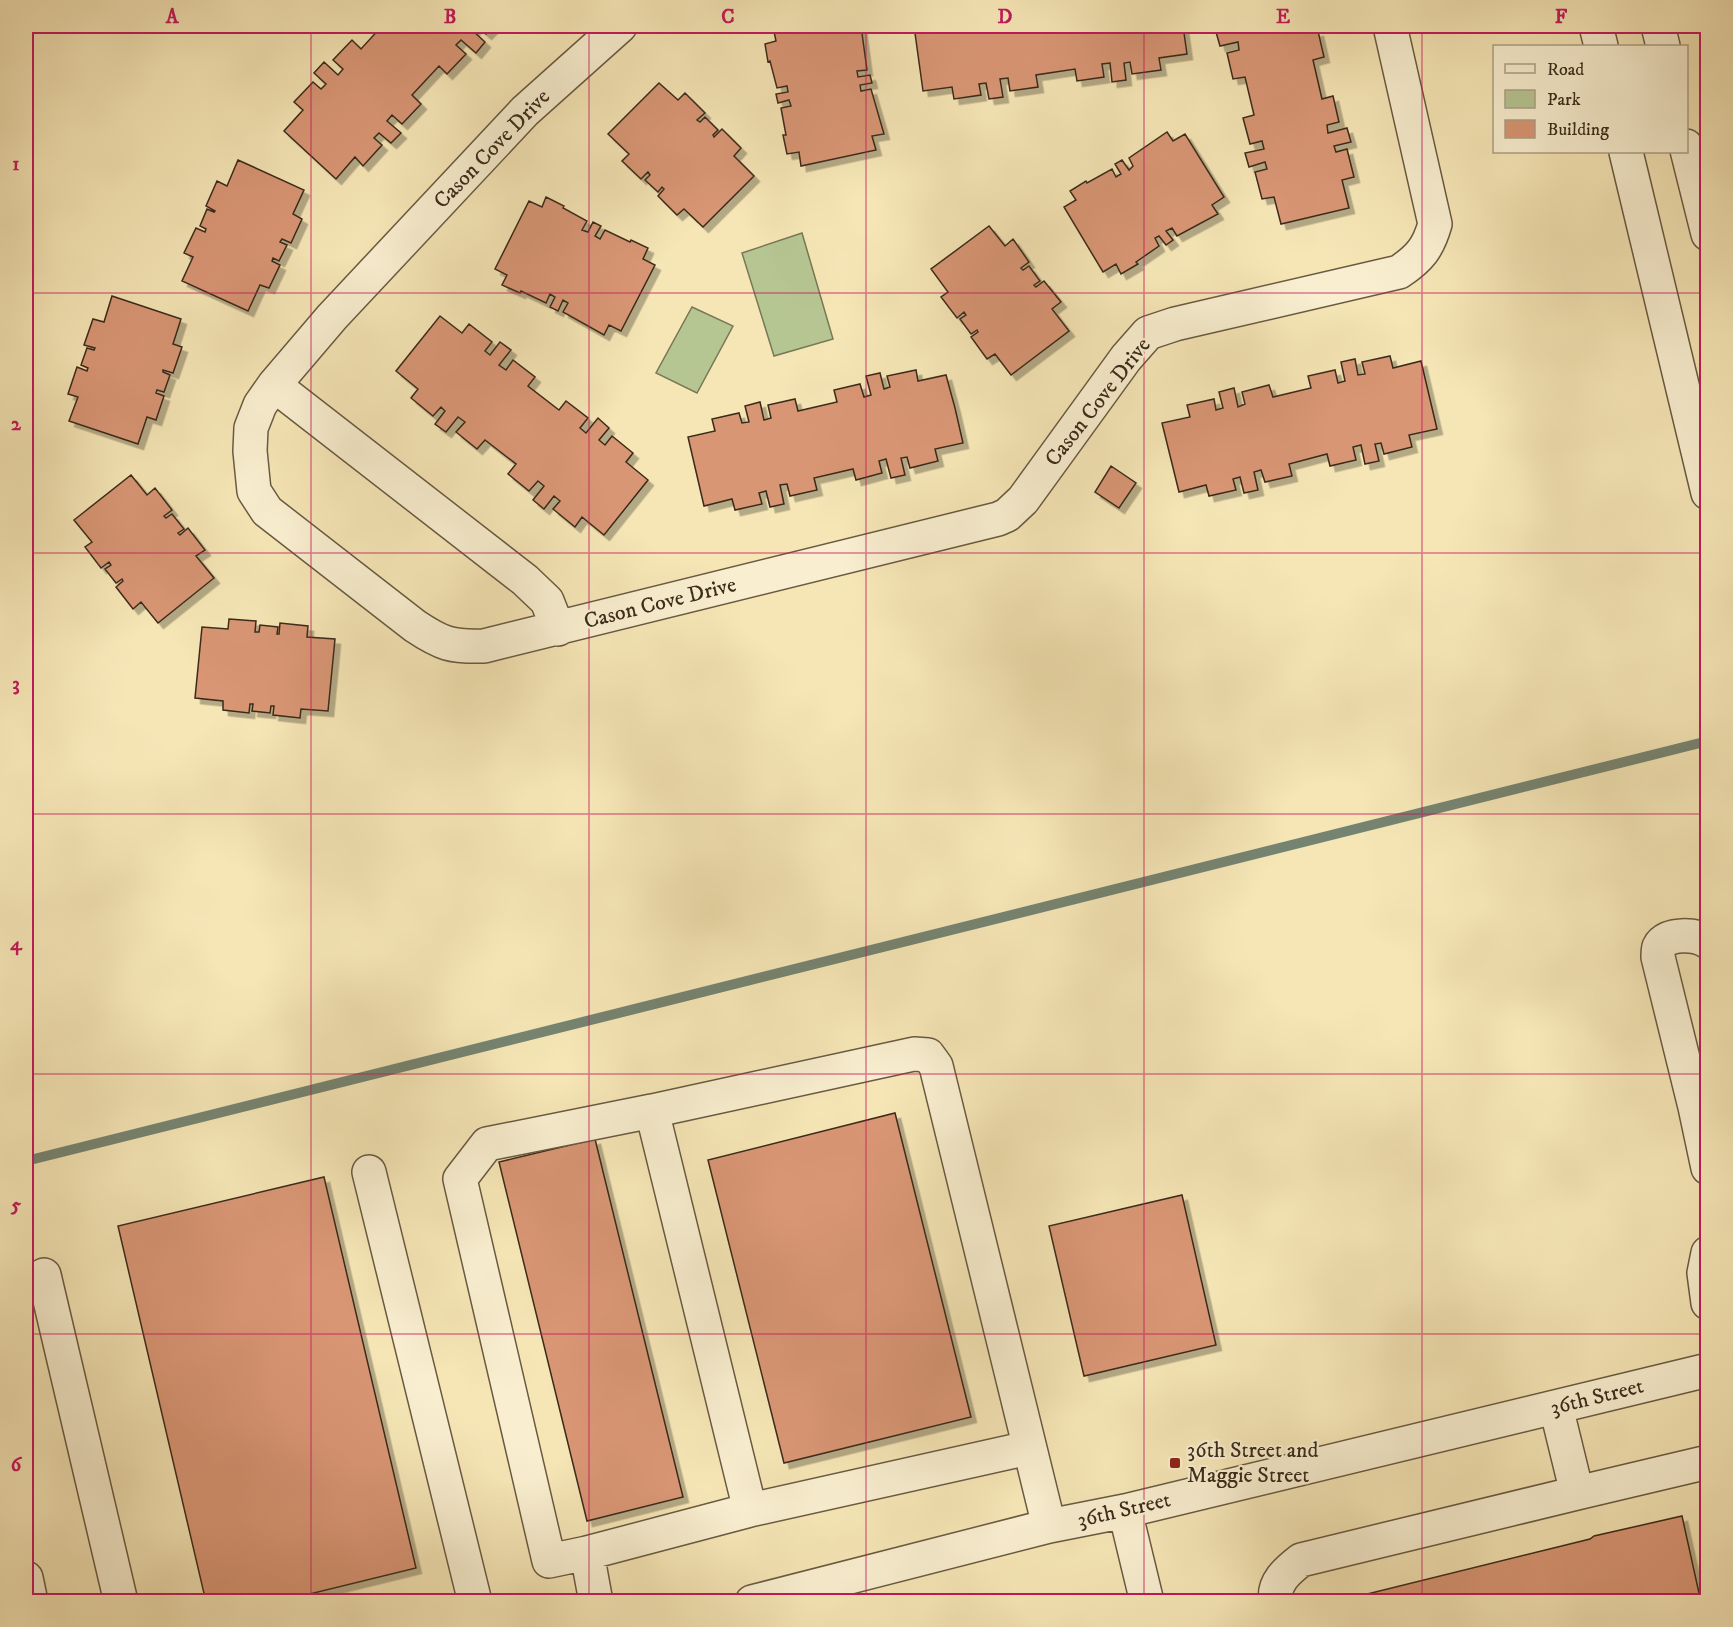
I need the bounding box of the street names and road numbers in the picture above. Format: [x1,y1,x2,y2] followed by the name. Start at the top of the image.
[428,84,556,214] street label: Cason Cove Drive
[1039,332,1157,472] street label: Cason Cove Drive
[581,571,739,635] street label: Cason Cove Drive
[1548,1372,1646,1422] street label: 36th Street
[1075,1486,1173,1534] street label: 36th Street

